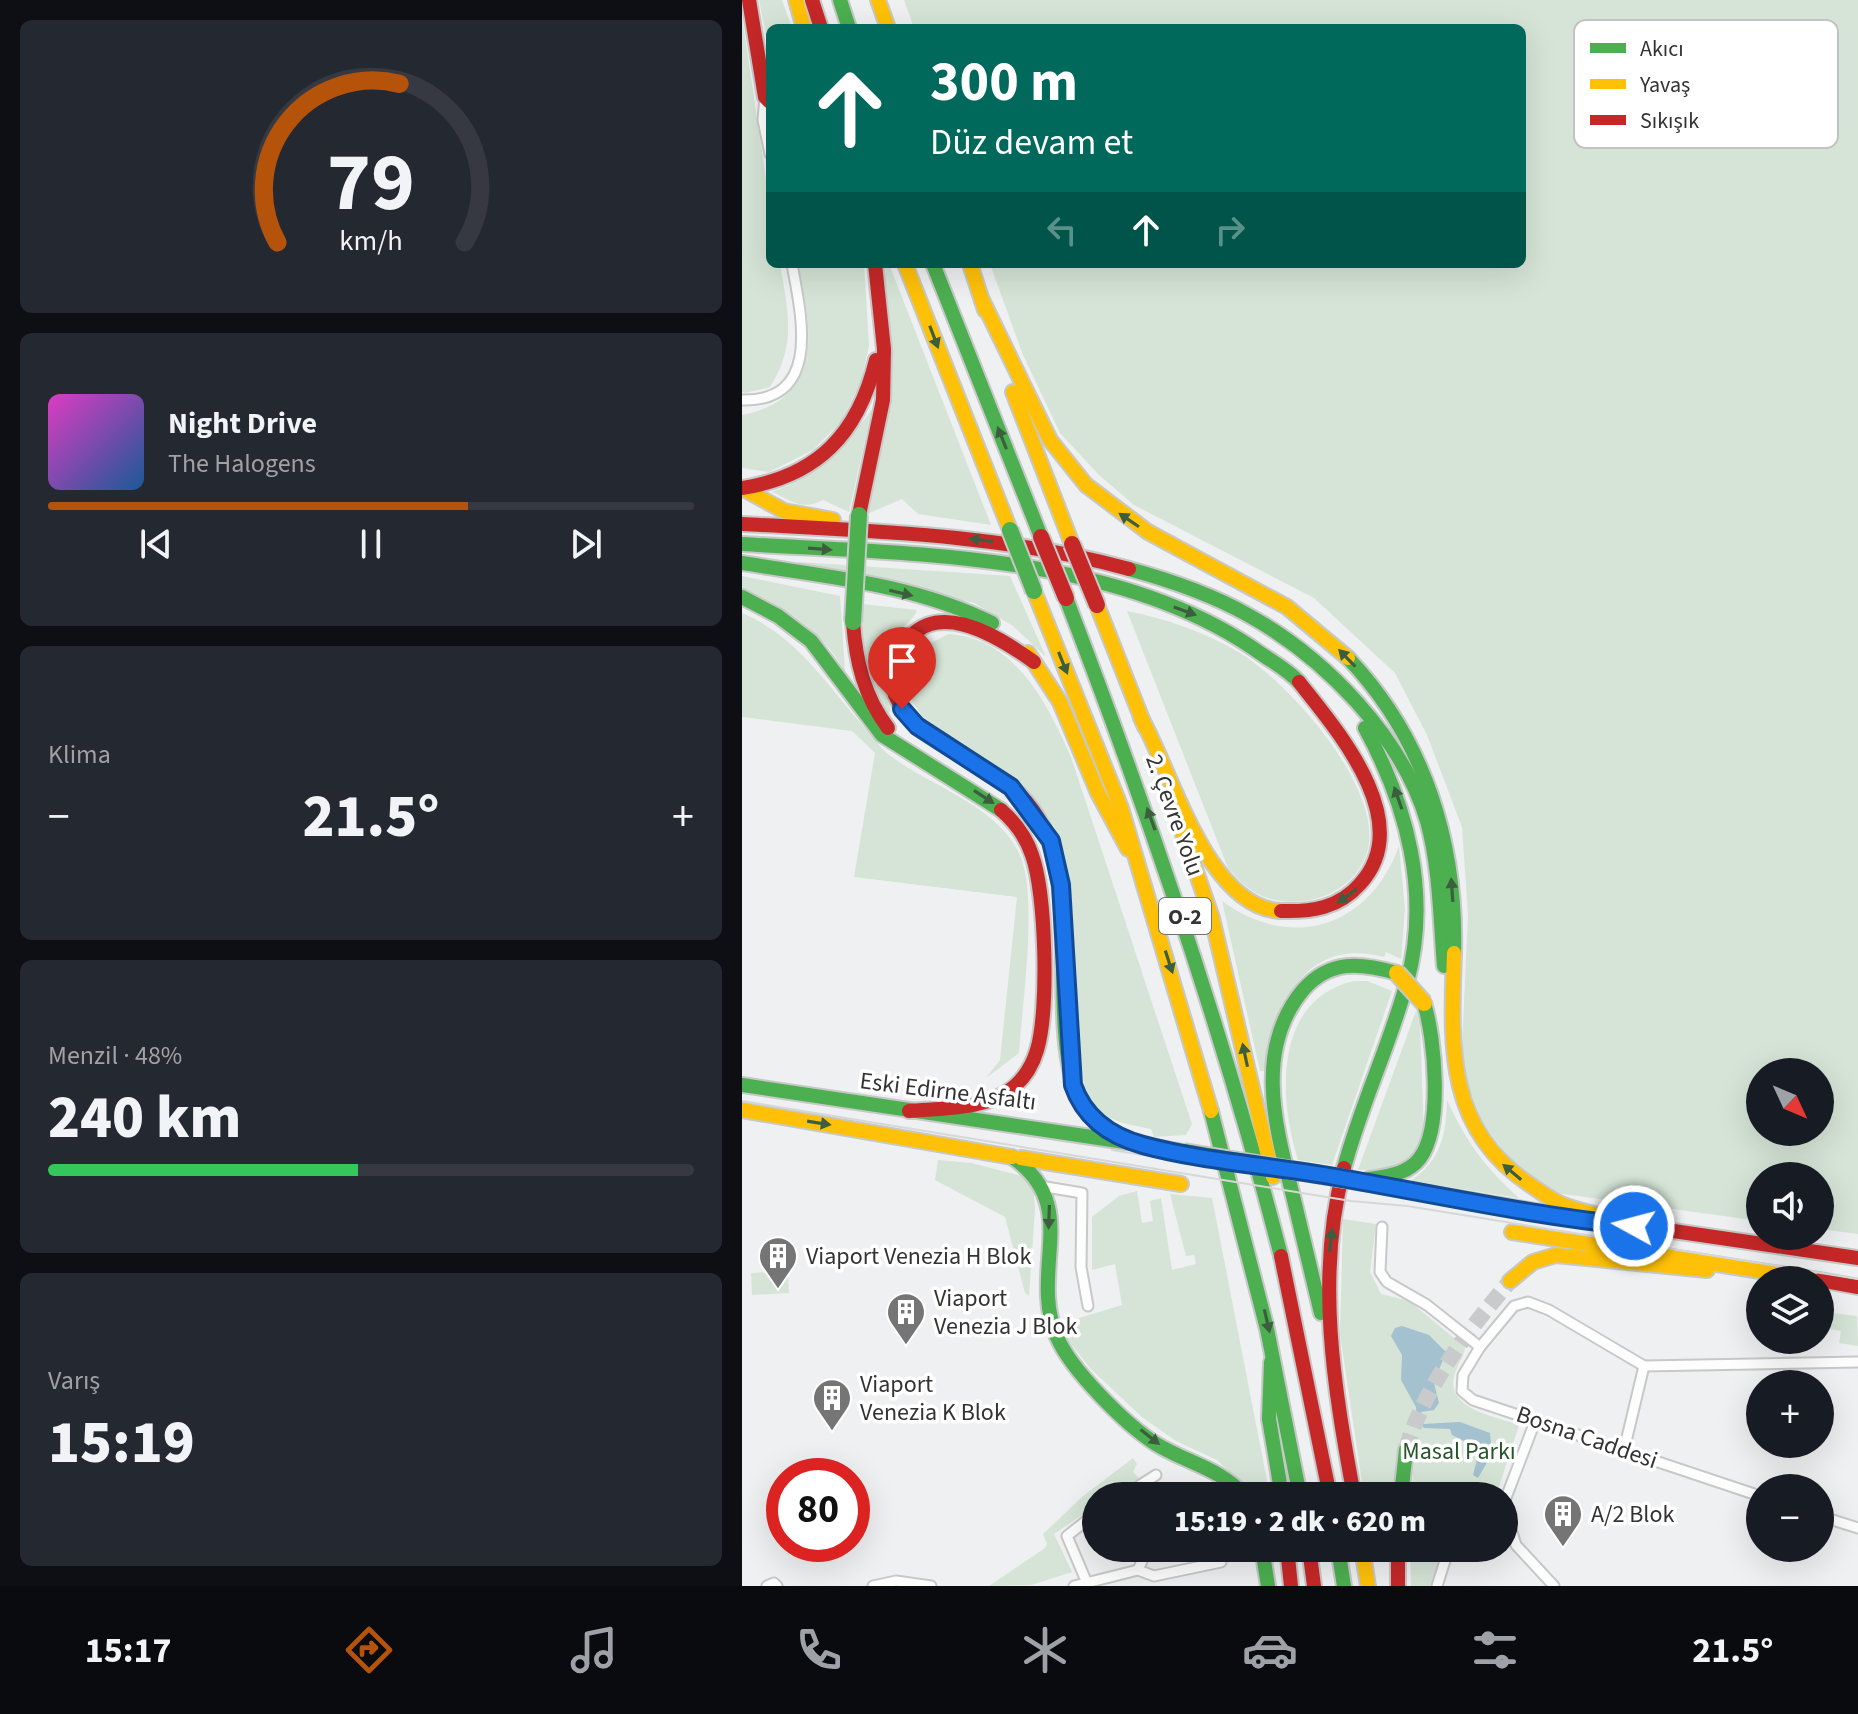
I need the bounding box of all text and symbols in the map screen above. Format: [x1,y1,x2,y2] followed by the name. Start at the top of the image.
[1574,20,1838,148] legend
[1640,33,1684,65] text: Akıcı
[930,43,1078,122] text: 300 m
[798,56,902,160] icon: ahead
[1639,69,1690,101] text: Yavaş
[1640,105,1699,137] text: Sıkışık
[930,117,1133,168] text: Düz devam et
[327,123,415,241] text: 79
[1040,208,1084,252] icon: left
[1124,208,1168,252] icon: ahead
[1208,208,1252,252] icon: right
[339,221,403,261] text: km/h
[928,325,941,349] one-way arrow
[168,402,317,445] text: Night Drive
[995,426,1008,450] one-way arrow
[168,445,316,482] text: The Halogens
[1118,513,1139,528] one-way arrow
[134,522,178,566] icon: previous
[349,522,393,566] icon: pause
[564,522,608,566] icon: next
[968,533,993,546] one-way arrow
[808,543,833,556] one-way arrow
[889,587,914,600] one-way arrow
[1173,605,1197,617] one-way arrow
[868,627,936,709] pin
[880,639,924,683] icon: arrive
[1339,649,1357,668] one-way arrow
[1057,651,1070,675] one-way arrow
[48,736,111,773] text: Klima
[1136,749,1213,881] street label: 2. Çevre Yolu
[303,775,439,860] text: 21.5°
[48,786,70,849] text: −
[672,786,694,849] text: +
[1391,786,1404,810] one-way arrow
[973,789,995,803] one-way arrow
[1144,807,1157,831] one-way arrow
[1445,877,1458,902] one-way arrow
[1336,887,1357,903] one-way arrow
[1159,898,1211,934] road number: O-2
[1163,951,1176,975] one-way arrow
[48,1037,182,1074] text: Menzil · 48%
[1238,1043,1251,1068] one-way arrow
[1746,1058,1834,1146] north arrow
[1746,1058,1834,1562] map controls
[858,1063,1038,1120] street label: Eski Edirne Asfaltı
[48,1076,241,1161] text: 240 km
[807,1117,832,1130] one-way arrow
[1746,1162,1834,1250] button: sound
[1503,1164,1523,1181] one-way arrow
[1592,1184,1676,1268] position arrow
[1043,1205,1056,1230] one-way arrow
[1325,1227,1338,1252] one-way arrow
[757,1235,799,1290] building icon: Viaport Venezia H Blok
[806,1239,1032,1274] place label: Viaport Venezia H Blok
[1746,1266,1834,1354] button: layers
[934,1281,1077,1344] place label: Viaport Venezia J Blok
[885,1291,927,1346] building icon: Viaport Venezia J Blok
[1261,1309,1274,1334] one-way arrow
[48,1362,100,1399] text: Varış
[860,1367,1006,1430] place label: Viaport Venezia K Blok
[1746,1370,1834,1458] button: +
[811,1377,853,1432] building icon: Viaport Venezia K Blok
[1511,1397,1662,1478] street label: Bosna Caddesi
[48,1401,195,1486] text: 15:19
[1140,1429,1160,1445] one-way arrow
[1402,1434,1516,1469] park label: Masal Parkı
[766,1458,870,1562] speed limit sign: 80
[1746,1474,1834,1562] button: −
[1542,1493,1584,1548] building icon: A/2 Blok
[1591,1497,1674,1532] place label: A/2 Blok
[1174,1500,1426,1543] text: 15:19 · 2 dk · 620 m
[341,1622,397,1678] icon: directions
[566,1622,622,1678] icon: music
[791,1622,847,1678] icon: phone
[1017,1622,1073,1678] icon: climate
[1242,1622,1298,1678] icon: car
[1467,1622,1523,1678] icon: filters
[85,1625,171,1676] text: 15:17
[1692,1625,1773,1676] text: 21.5°

